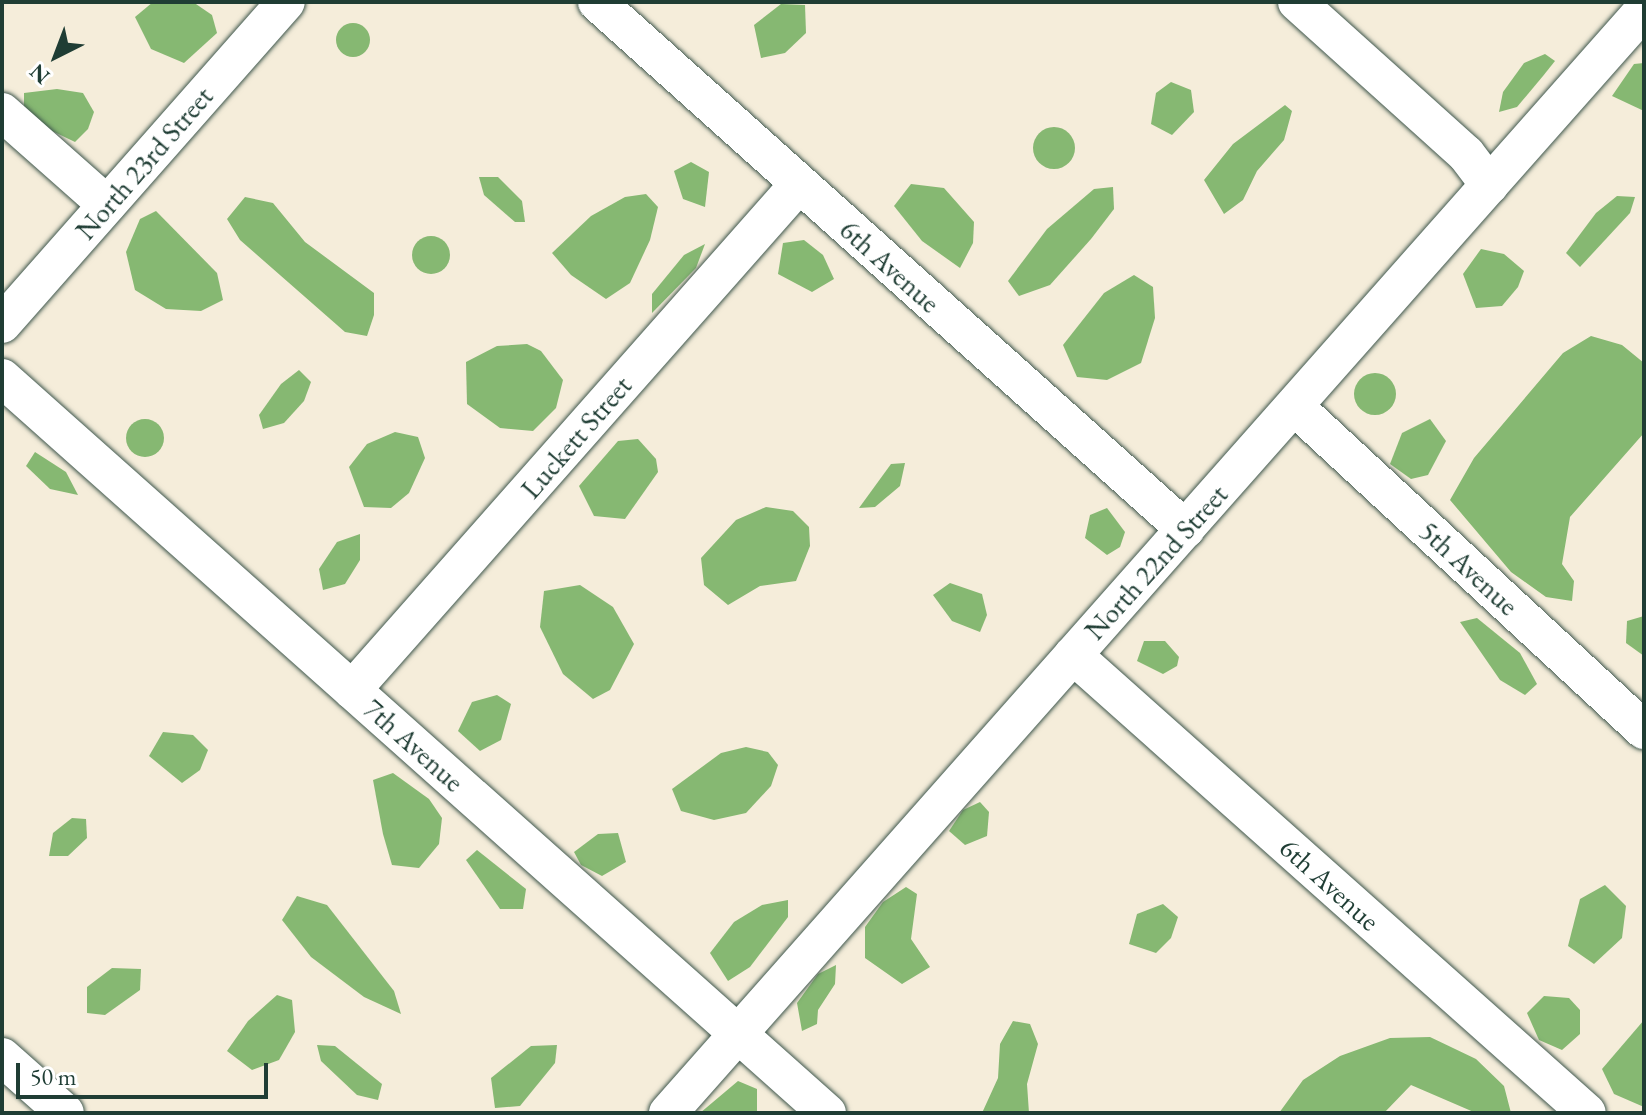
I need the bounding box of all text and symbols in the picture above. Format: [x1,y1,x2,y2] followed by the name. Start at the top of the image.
[16,16,96,96] north arrow
[23,57,56,91] text: N
[68,80,220,246] street label: North 23rd Street
[833,212,947,320] street label: 6th Avenue
[514,369,638,505] street label: Luckett Street
[1078,478,1234,646] street label: North 22nd Street
[1413,514,1525,622] street label: 5th Avenue
[357,691,471,799] street label: 7th Avenue
[1273,830,1387,938] street label: 6th Avenue
[20,1047,272,1097] scale bar
[30,1061,77,1092] text: 50 m

